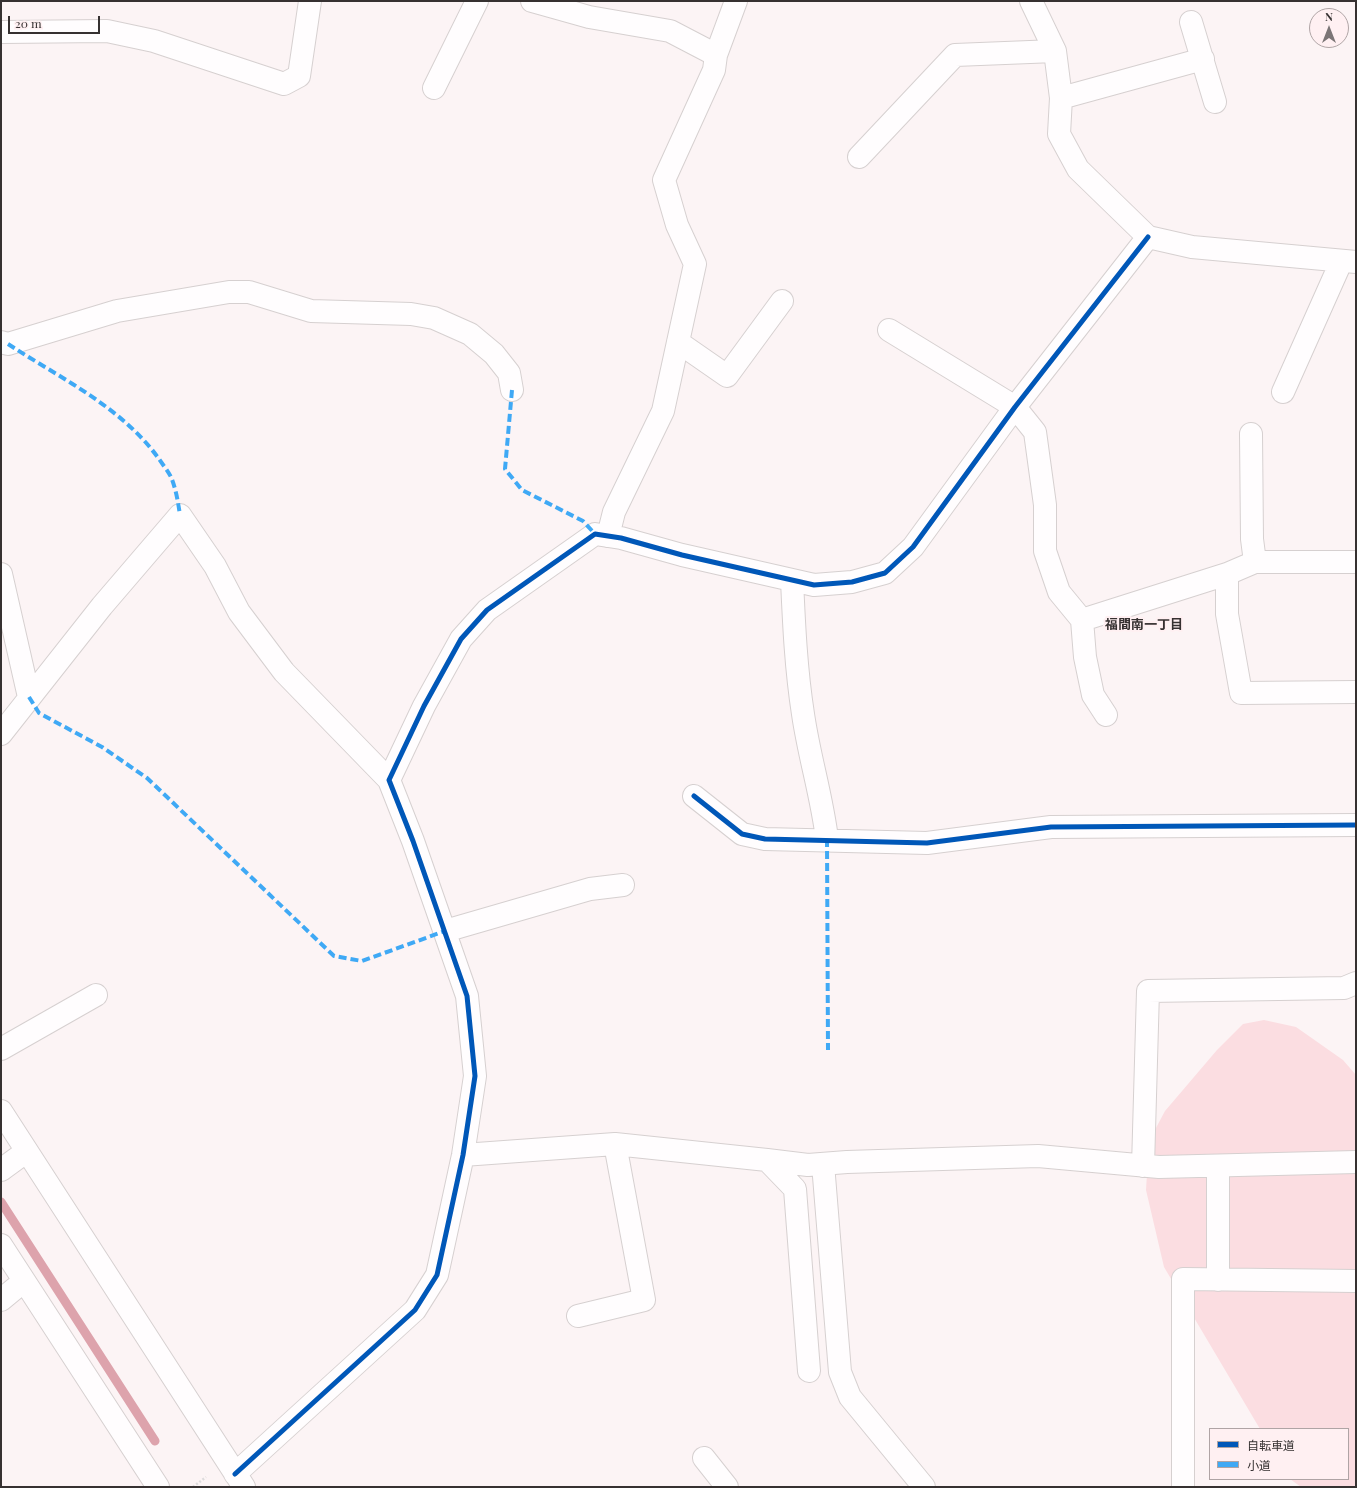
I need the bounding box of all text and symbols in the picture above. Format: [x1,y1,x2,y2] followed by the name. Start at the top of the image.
[10,8,102,34] scale bar
[1309,8,1349,48] north arrow
[1325,9,1333,24] text: N
[15,15,42,31] text: 20 m
[1105,617,1183,633] district label: 福間南一丁目
[1209,1428,1349,1480] legend
[1247,1437,1295,1453] text: 自転車道
[1247,1457,1271,1473] text: 小道

